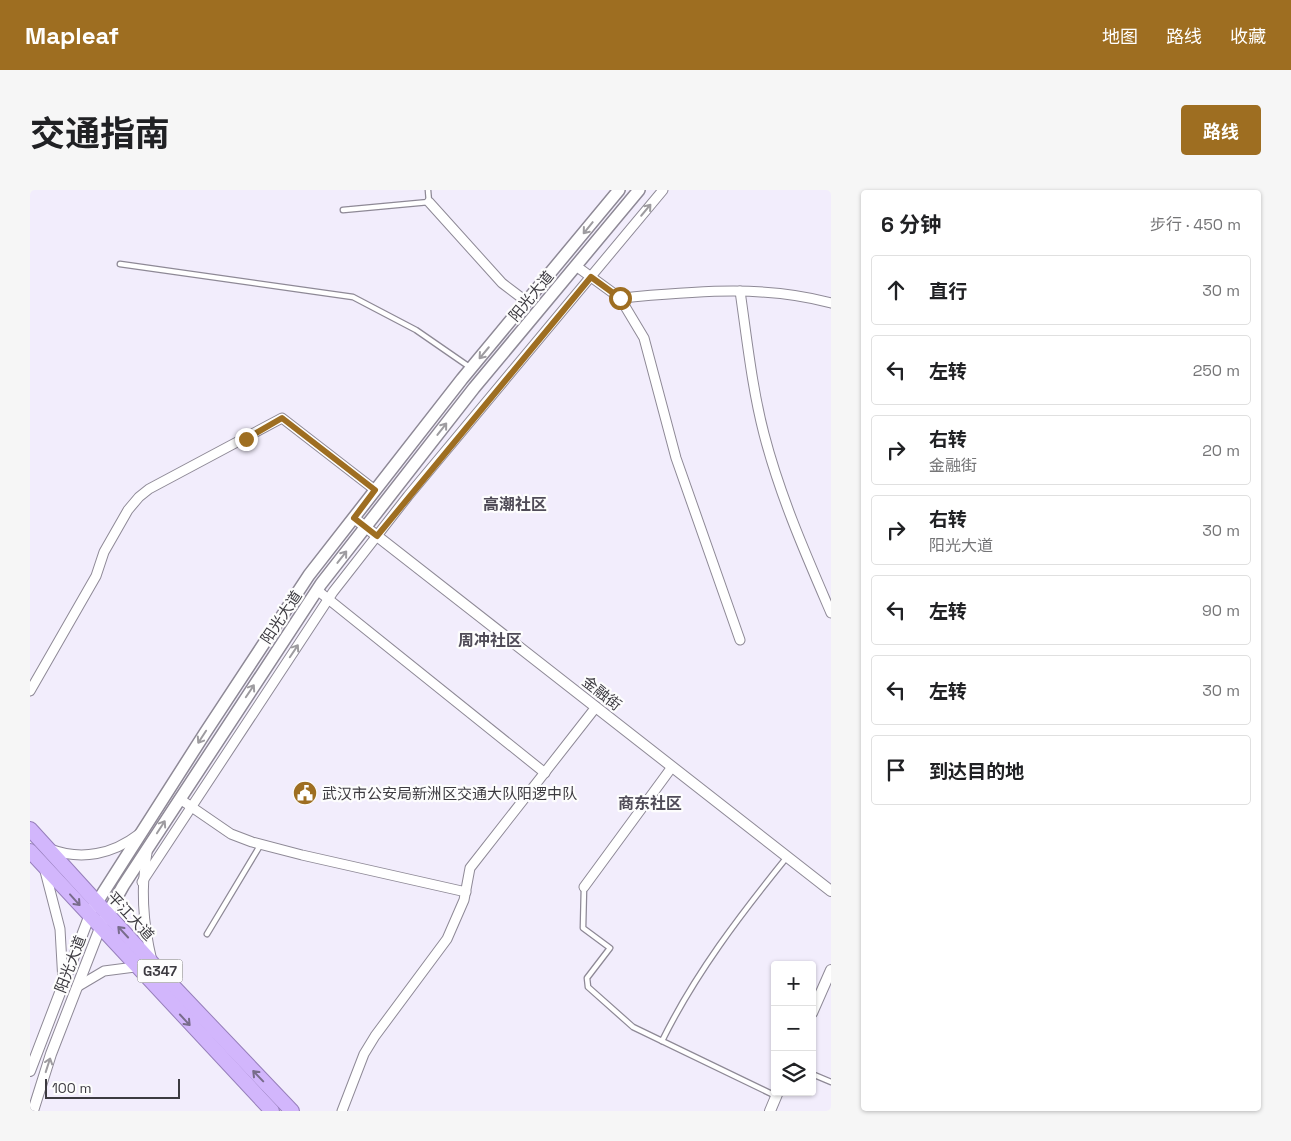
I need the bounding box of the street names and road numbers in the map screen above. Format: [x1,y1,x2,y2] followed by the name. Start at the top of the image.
[504,267,558,325] street label: 阳光大道
[256,587,306,647] street label: 阳光大道
[578,672,626,714] street label: 金融街
[104,888,158,944] street label: 平江大道
[50,933,90,995] street label: 阳光大道
[138,959,182,982] road number: G347

